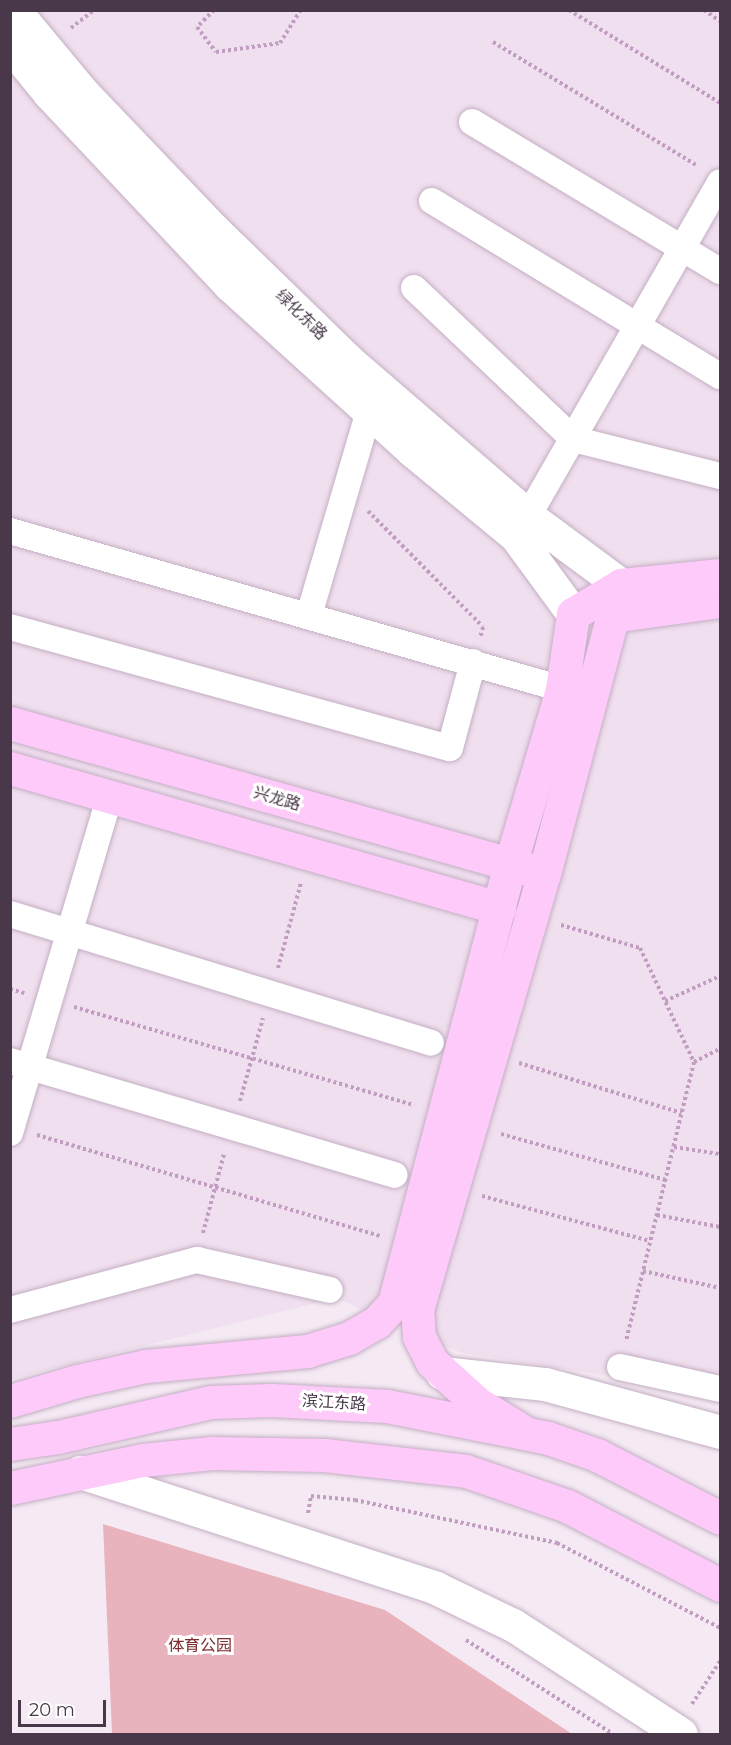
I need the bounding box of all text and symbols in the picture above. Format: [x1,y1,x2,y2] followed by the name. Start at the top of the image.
[271,286,331,344] street label: 绿化东路
[251,783,303,815] street label: 兴龙路
[302,1392,366,1414] street label: 滨江东路
[168,1636,232,1656] park label: 体育公园
[21,1688,110,1726] scale bar
[29,1699,75,1721] text: 20 m

